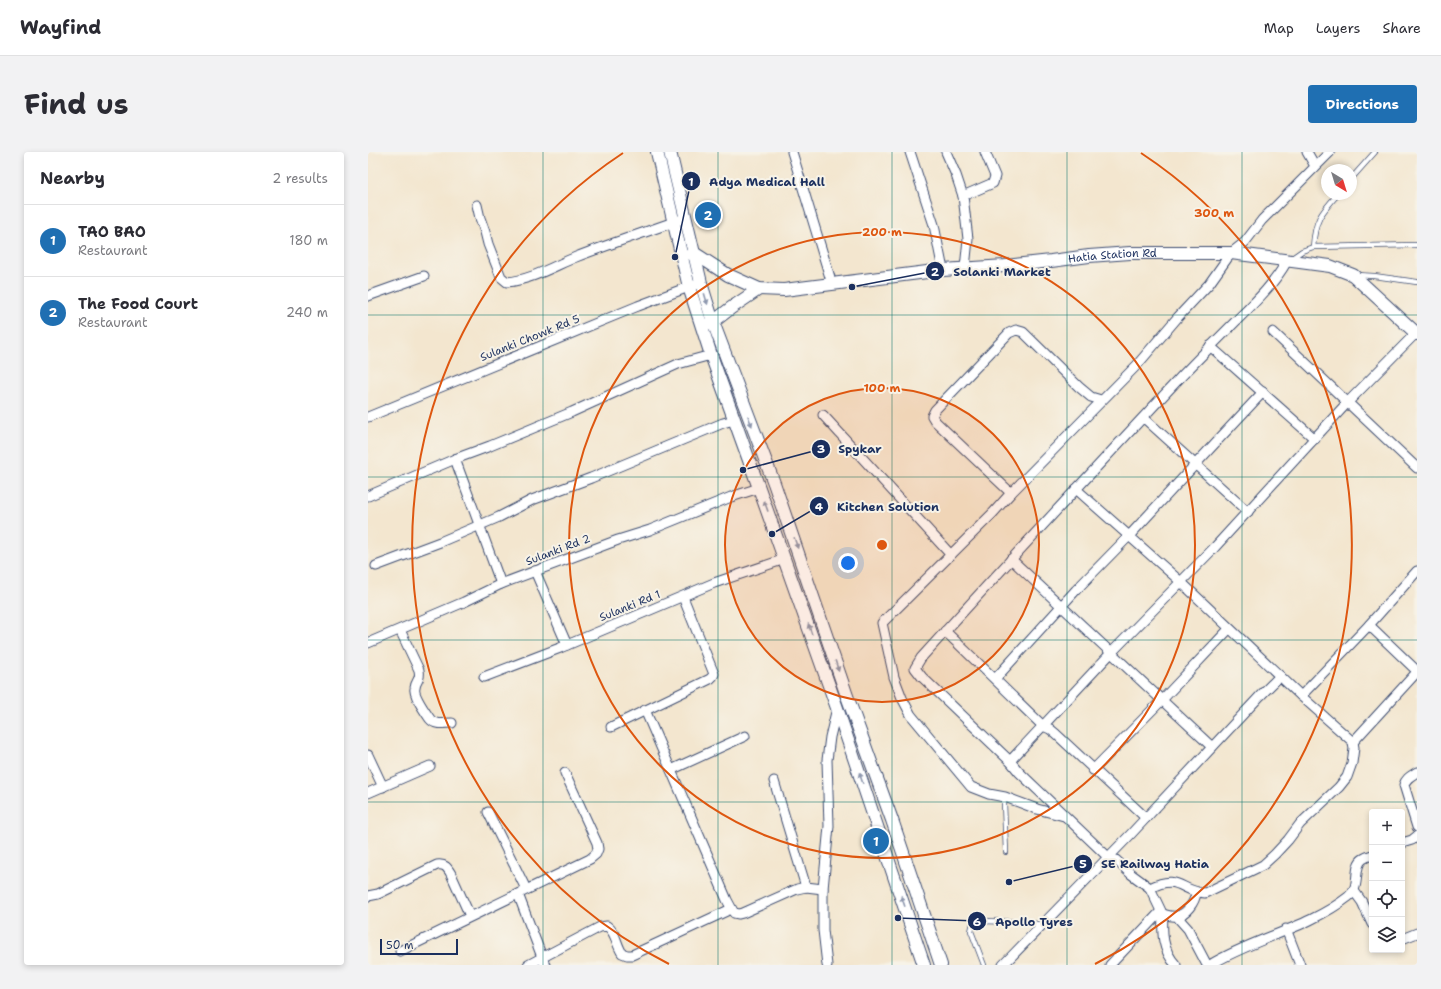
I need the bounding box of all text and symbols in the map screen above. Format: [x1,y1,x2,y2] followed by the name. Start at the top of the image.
[20,15,101,40] text: Wayfind
[1264,19,1294,37] text: Map
[1316,19,1360,37] text: Layers
[1382,19,1421,37] text: Share
[24,85,129,123] text: Find us
[1308,85,1417,123] button: Directions
[1321,164,1357,200] north arrow
[40,167,105,189] text: Nearby
[681,169,833,193] callout: Adya Medical Hall
[272,170,328,187] text: 2 results
[688,174,694,190] text: 1
[709,174,825,190] text: Adya Medical Hall
[695,200,721,230] pin: 2
[1194,205,1234,221] text: 300 m
[78,222,146,242] text: TAO BAO
[862,224,902,240] text: 200 m
[50,232,56,249] text: 1
[289,232,328,249] text: 180 m
[78,242,148,259] text: Restaurant
[1067,245,1157,266] street label: Hatia Station Rd
[925,259,1059,283] callout: Solanki Market
[931,264,940,280] text: 2
[953,264,1051,280] text: Solanki Market
[703,293,709,305] one-way arrow
[78,294,198,314] text: The Food Court
[48,304,58,321] text: 2
[286,304,328,321] text: 240 m
[478,311,582,365] street label: Sulanki Chowk Rd 5
[78,314,148,331] text: Restaurant
[864,380,901,396] text: 100 m
[748,415,754,427] one-way arrow
[811,437,890,461] callout: Spykar
[817,441,825,457] text: 3
[838,441,882,457] text: Spykar
[809,494,947,518] callout: Kitchen Solution
[815,499,824,515] text: 4
[837,499,939,515] text: Kitchen Solution
[763,500,769,512] one-way arrow
[524,531,592,569] street label: Sulanki Rd 2
[793,537,799,549] one-way arrow
[875,538,889,552] centre of rings
[838,553,858,573] your location
[597,587,663,625] street label: Sulanki Rd 1
[806,623,812,635] one-way arrow
[834,660,840,672] one-way arrow
[858,772,864,784] one-way arrow
[1369,809,1405,953] map controls
[1369,809,1405,845] button: +
[863,826,889,856] pin: 1
[1369,845,1405,881] button: −
[1073,852,1217,876] callout: SE Railway Hatia
[1079,856,1087,872] text: 5
[1101,856,1210,872] text: SE Railway Hatia
[1369,881,1405,917] button: locate
[900,895,906,907] one-way arrow
[967,909,1081,933] callout: Apollo Tyres
[973,914,981,930] text: 6
[995,914,1073,930] text: Apollo Tyres
[1369,917,1405,953] button: layers
[380,937,458,956] scale bar
[386,938,414,953] text: 50 m

